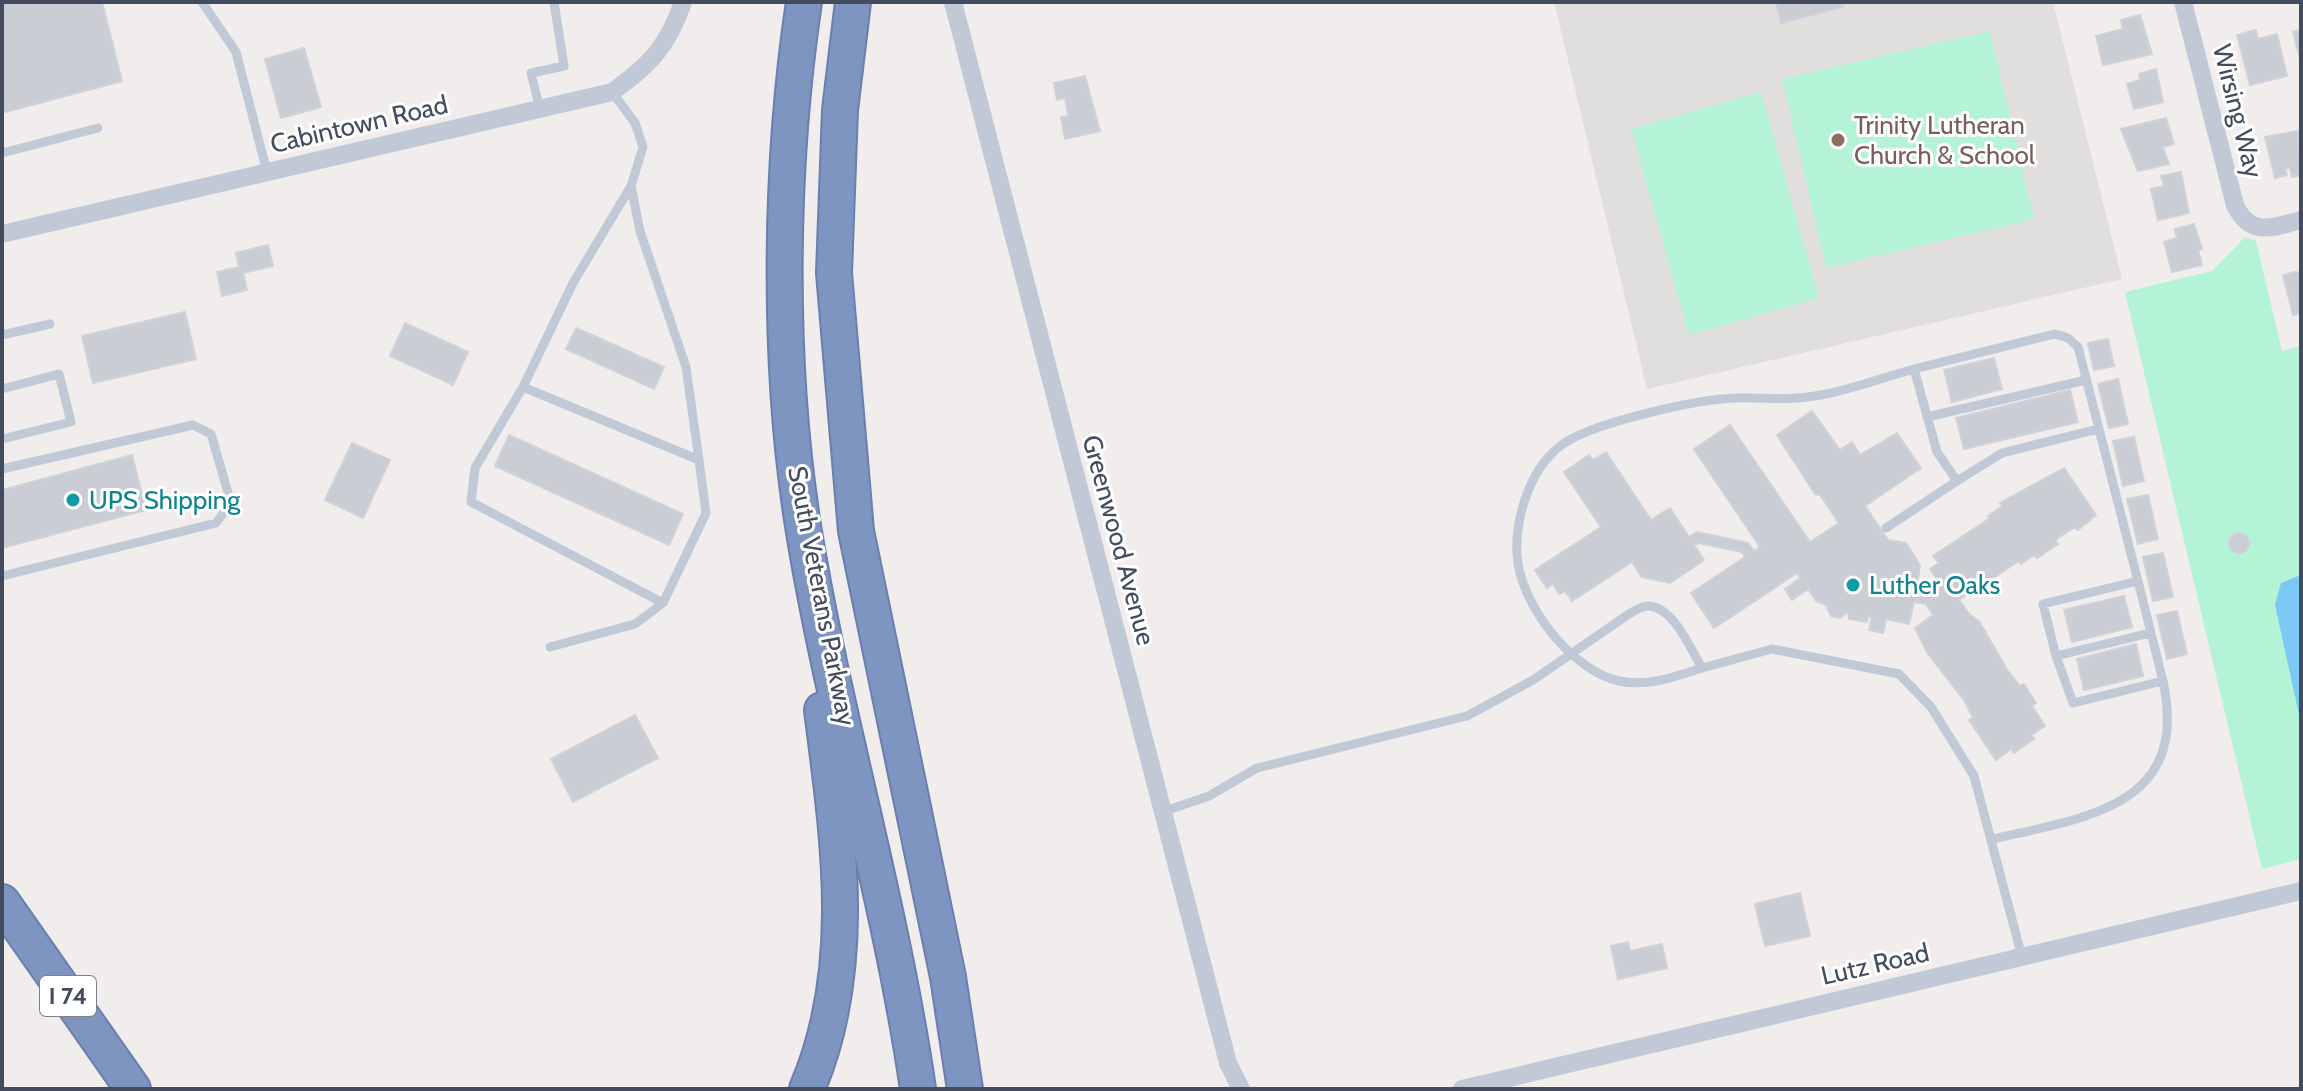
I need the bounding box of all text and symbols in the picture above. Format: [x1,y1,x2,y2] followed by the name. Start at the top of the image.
[2206,41,2270,181] street label: Wirsing Way
[267,88,451,160] street label: Cabintown Road
[1854,109,2035,171] place label: Trinity Lutheran Church & School
[1829,131,1847,149] marker: Trinity Lutheran Church & School
[1076,431,1162,649] street label: Greenwood Avenue
[781,463,863,729] street label: South Veterans Parkway
[89,484,241,516] place label: UPS Shipping
[64,491,82,509] marker: UPS Shipping
[1869,569,2001,601] place label: Luther Oaks
[1844,576,1862,594] marker: Luther Oaks
[1818,936,1932,992] street label: Lutz Road
[40,976,96,1016] road number: I 74

